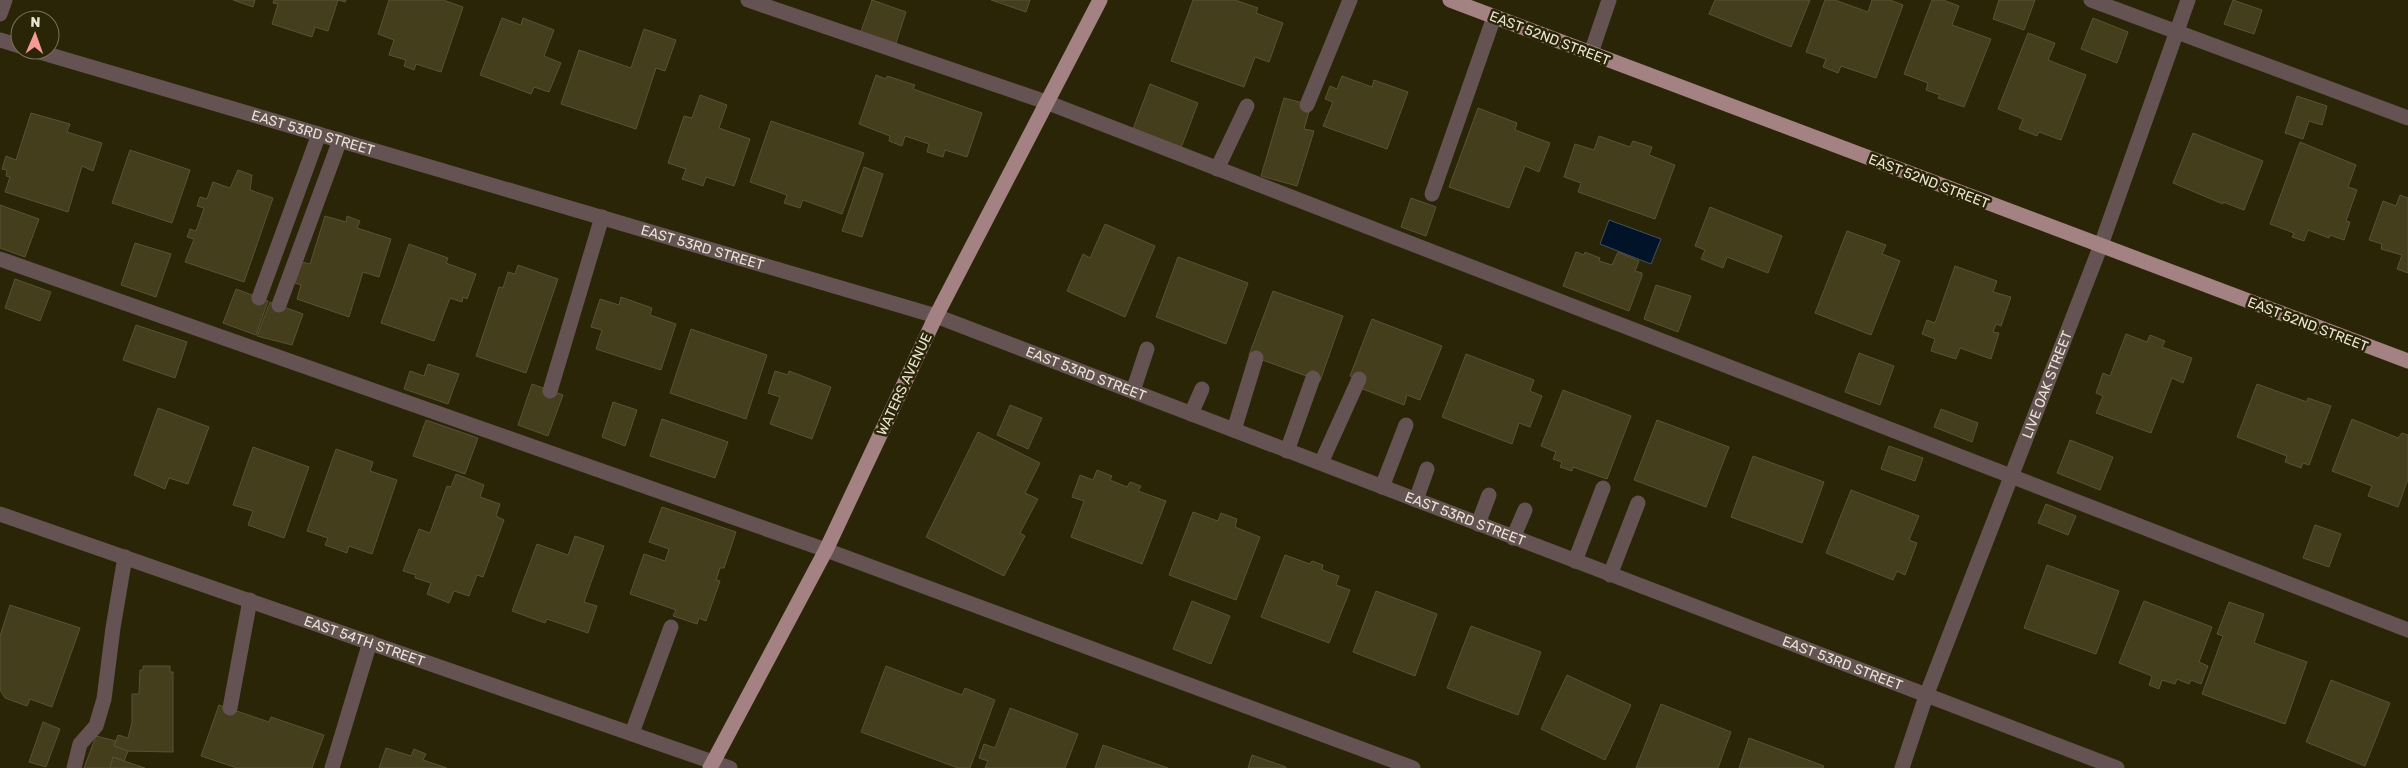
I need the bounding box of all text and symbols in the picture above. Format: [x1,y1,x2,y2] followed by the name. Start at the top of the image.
[1487,8,1613,69] street label: EAST 52ND STREET
[10,10,60,60] north arrow
[30,14,41,31] text: N
[249,107,377,159] street label: EAST 53RD STREET
[1866,151,1992,212] street label: EAST 52ND STREET
[639,222,766,274] street label: EAST 53RD STREET
[2245,294,2371,355] street label: EAST 52ND STREET
[2019,328,2076,441] street label: LIVE OAK STREET
[873,330,936,438] street label: WATERS AVENUE
[1023,343,1148,405] street label: EAST 53RD STREET
[1402,488,1528,550] street label: EAST 53RD STREET
[302,612,427,670] street label: EAST 54TH STREET
[1780,633,1905,694] street label: EAST 53RD STREET

